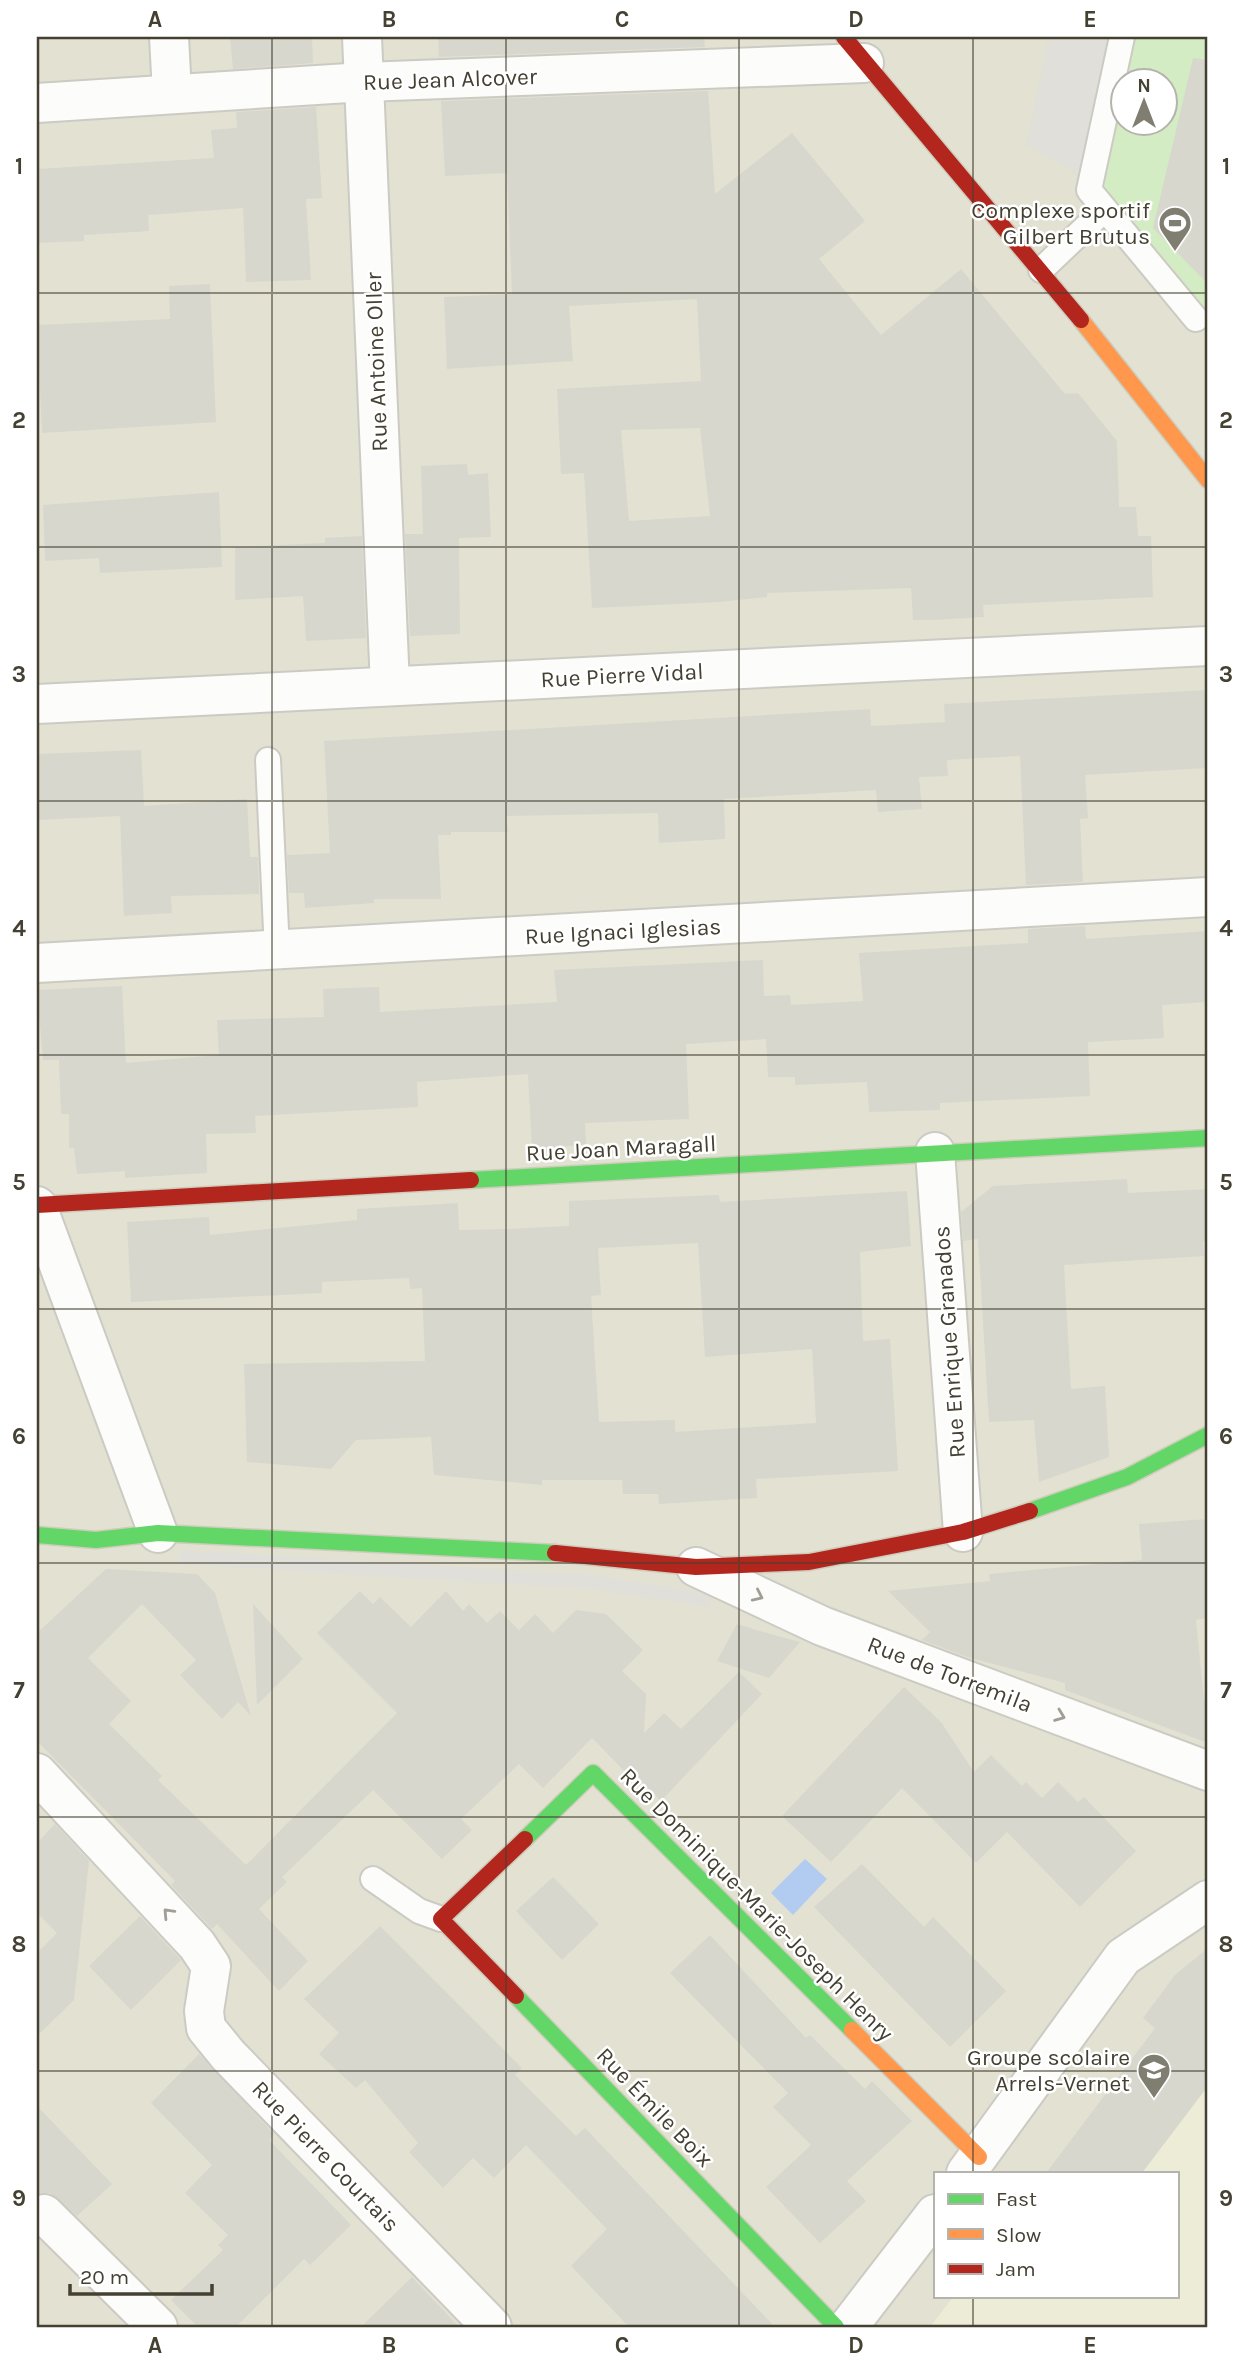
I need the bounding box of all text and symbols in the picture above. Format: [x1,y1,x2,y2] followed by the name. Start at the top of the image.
[148,6,162,33] text: A
[382,6,396,33] text: B
[615,6,629,33] text: C
[848,6,864,33] text: D
[1083,6,1097,33] text: E
[363,63,538,96] street label: Rue Jean Alcover
[1108,66,1178,136] north arrow
[1137,75,1151,97] text: N
[15,153,23,180] text: 1
[1222,153,1230,180] text: 1
[971,197,1150,250] place label: Complexe sportif Gilbert Brutus
[1156,204,1194,253] sports icon: Complexe sportif Gilbert Brutus
[360,271,393,452] street label: Rue Antoine Oller
[12,407,26,434] text: 2
[1219,407,1233,434] text: 2
[540,658,704,693] street label: Rue Pierre Vidal
[12,661,26,688] text: 3
[1219,661,1233,688] text: 3
[524,913,722,950] street label: Rue Ignaci Iglesias
[12,915,26,942] text: 4
[1219,915,1233,942] text: 4
[525,1130,717,1167] street label: Rue Joan Maragall
[12,1169,26,1196] text: 5
[1219,1169,1233,1196] text: 5
[928,1225,971,1459] street label: Rue Enrique Granados
[12,1423,26,1450] text: 6
[1219,1423,1233,1450] text: 6
[751,1588,763,1602] one-way arrow
[864,1631,1036,1718] street label: Rue de Torremila
[13,1677,25,1704] text: 7
[1220,1677,1232,1704] text: 7
[1054,1707,1066,1721] one-way arrow
[614,1762,899,2047] street label: Rue Dominique-Marie-Joseph Henry
[164,1909,176,1922] one-way arrow
[12,1931,26,1958] text: 8
[1219,1931,1233,1958] text: 8
[591,2042,719,2173] street label: Rue Émile Boix
[967,2044,1130,2097] place label: Groupe scolaire Arrels-Vernet
[1135,2051,1173,2100] school or university icon: Groupe scolaire Arrels-Vernet
[247,2075,405,2238] street label: Rue Pierre Courtais
[934,2172,1178,2298] legend
[12,2185,26,2212] text: 9
[1219,2185,1233,2212] text: 9
[996,2187,1037,2211] text: Fast
[996,2223,1041,2247] text: Slow
[70,2252,212,2296] scale bar
[996,2257,1036,2281] text: Jam
[80,2265,129,2289] text: 20 m
[148,2332,162,2359] text: A
[382,2332,396,2359] text: B
[615,2332,629,2359] text: C
[848,2332,864,2359] text: D
[1083,2332,1097,2359] text: E

